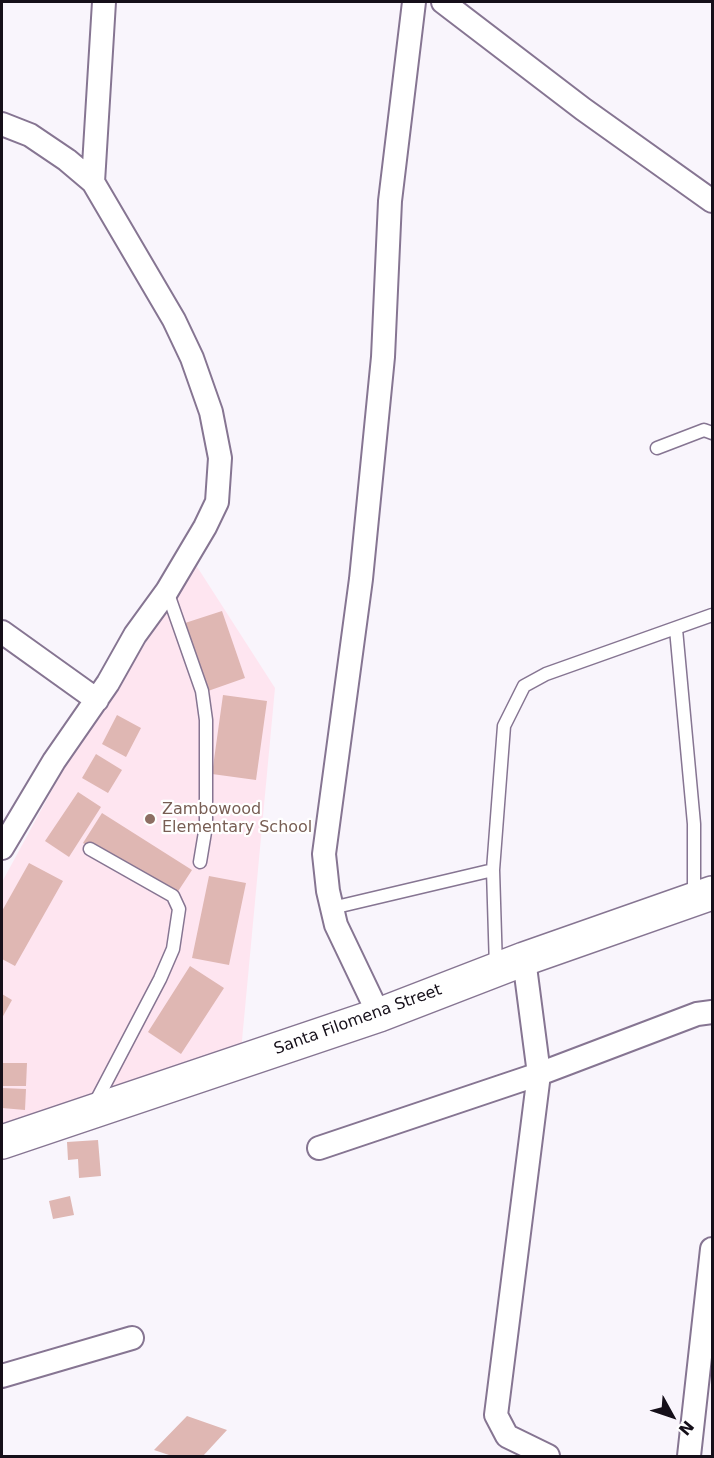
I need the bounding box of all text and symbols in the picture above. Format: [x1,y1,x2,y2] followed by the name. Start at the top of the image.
[162,800,312,838] place label: Zambowood Elementary School
[143,812,157,826] marker: Zambowood Elementary School
[272,981,444,1059] street label: Santa Filomena Street
[642,1386,702,1446] north arrow
[675,1417,698,1439] text: N

